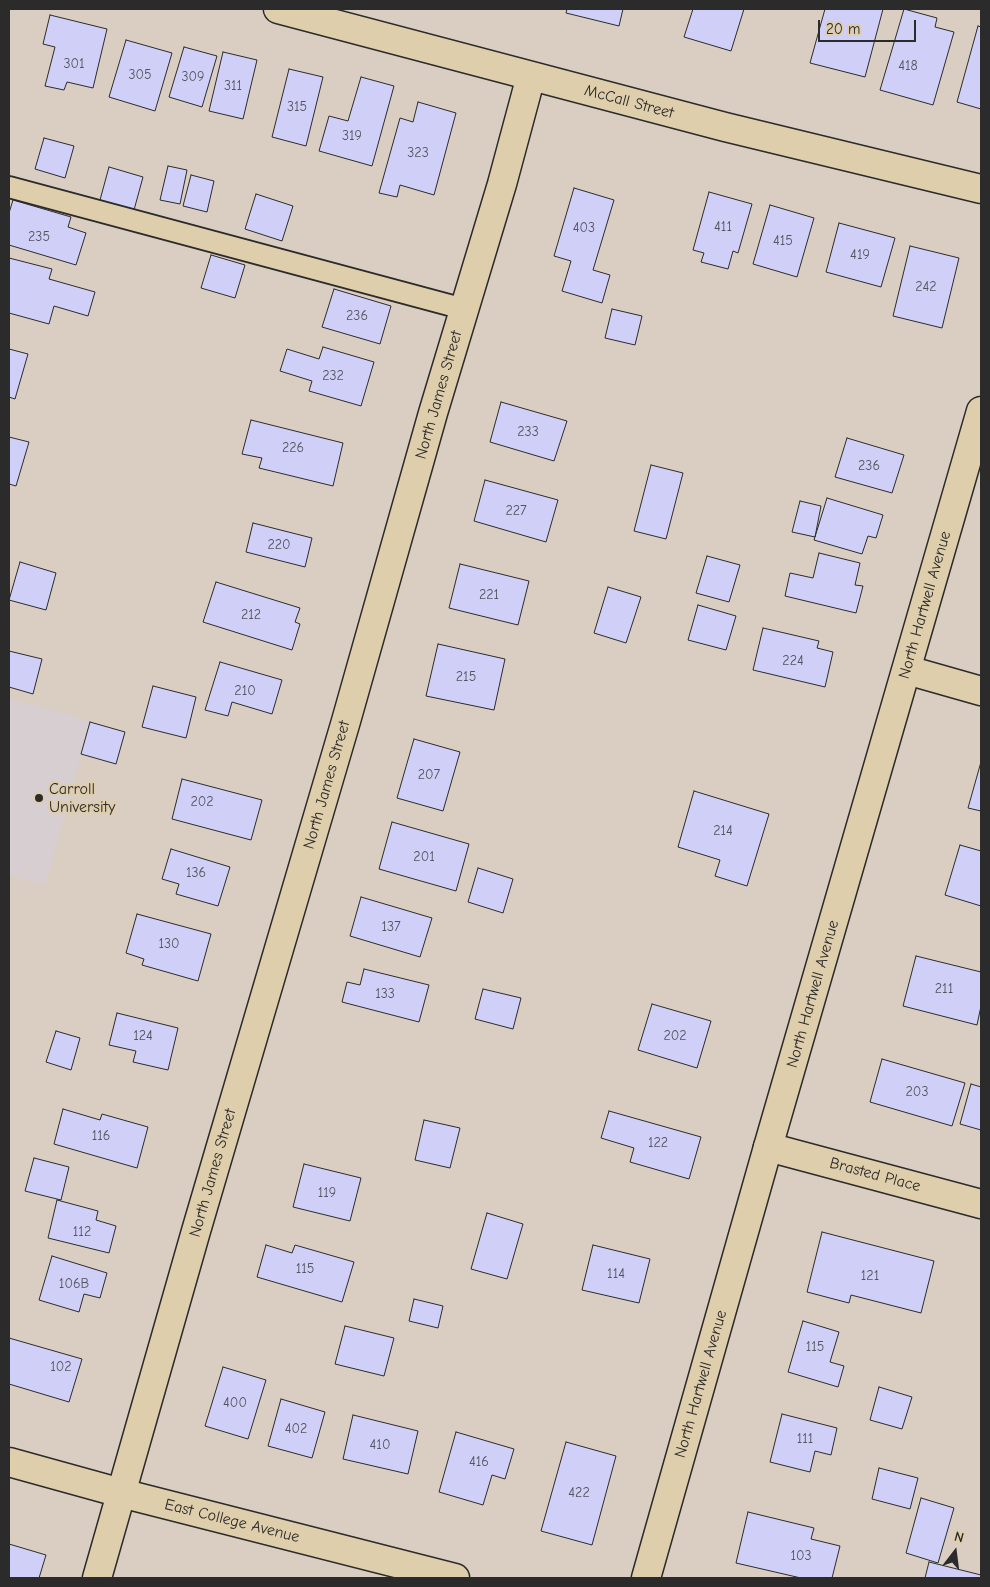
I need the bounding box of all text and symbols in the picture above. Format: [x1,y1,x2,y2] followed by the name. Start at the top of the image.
[820,10,918,42] scale bar
[826,20,860,38] text: 20 m
[63,56,85,72] house number: 301
[898,58,918,74] house number: 418
[128,67,152,83] house number: 305
[181,69,205,85] house number: 309
[224,78,242,94] house number: 311
[582,81,676,123] street label: McCall Street
[287,99,307,115] house number: 315
[342,128,362,144] house number: 319
[407,145,429,161] house number: 323
[714,219,732,235] house number: 411
[573,220,595,236] house number: 403
[28,229,50,245] house number: 235
[773,233,793,249] house number: 415
[850,247,870,263] house number: 419
[915,279,937,295] house number: 242
[346,308,368,324] house number: 236
[411,329,467,461] street label: North James Street
[322,368,344,384] house number: 232
[517,424,539,440] house number: 233
[282,440,304,456] house number: 226
[858,458,880,474] house number: 236
[505,503,527,519] house number: 227
[895,529,955,681] street label: North Hartwell Avenue
[267,537,291,553] house number: 220
[479,587,499,603] house number: 221
[241,607,261,623] house number: 212
[782,653,804,669] house number: 224
[456,669,476,685] house number: 215
[234,683,256,699] house number: 210
[299,719,355,851] street label: North James Street
[418,767,440,783] house number: 207
[49,779,115,817] place label: Carroll University
[33,792,45,804] marker: Carroll University
[190,794,214,810] house number: 202
[713,823,733,839] house number: 214
[413,849,435,865] house number: 201
[186,865,206,881] house number: 136
[783,918,843,1070] street label: North Hartwell Avenue
[381,919,401,935] house number: 137
[158,936,180,952] house number: 130
[935,981,953,997] house number: 211
[375,986,395,1002] house number: 133
[133,1028,153,1044] house number: 124
[663,1028,687,1044] house number: 202
[906,1084,928,1100] house number: 203
[185,1107,241,1239] street label: North James Street
[92,1128,110,1144] house number: 116
[648,1135,668,1151] house number: 122
[827,1154,923,1196] street label: Brasted Place
[318,1185,336,1201] house number: 119
[73,1224,91,1240] house number: 112
[296,1261,314,1277] house number: 115
[607,1266,625,1282] house number: 114
[861,1268,879,1284] house number: 121
[59,1276,89,1292] house number: 106B
[671,1308,731,1460] street label: North Hartwell Avenue
[806,1339,824,1355] house number: 115
[50,1359,72,1375] house number: 102
[223,1395,247,1411] house number: 400
[285,1421,307,1437] house number: 402
[797,1431,813,1447] house number: 111
[370,1437,390,1453] house number: 410
[469,1454,489,1470] house number: 416
[568,1485,590,1501] house number: 422
[163,1495,301,1547] street label: East College Avenue
[930,1527,980,1577] north arrow
[952,1528,966,1546] text: N
[790,1548,812,1564] house number: 103

